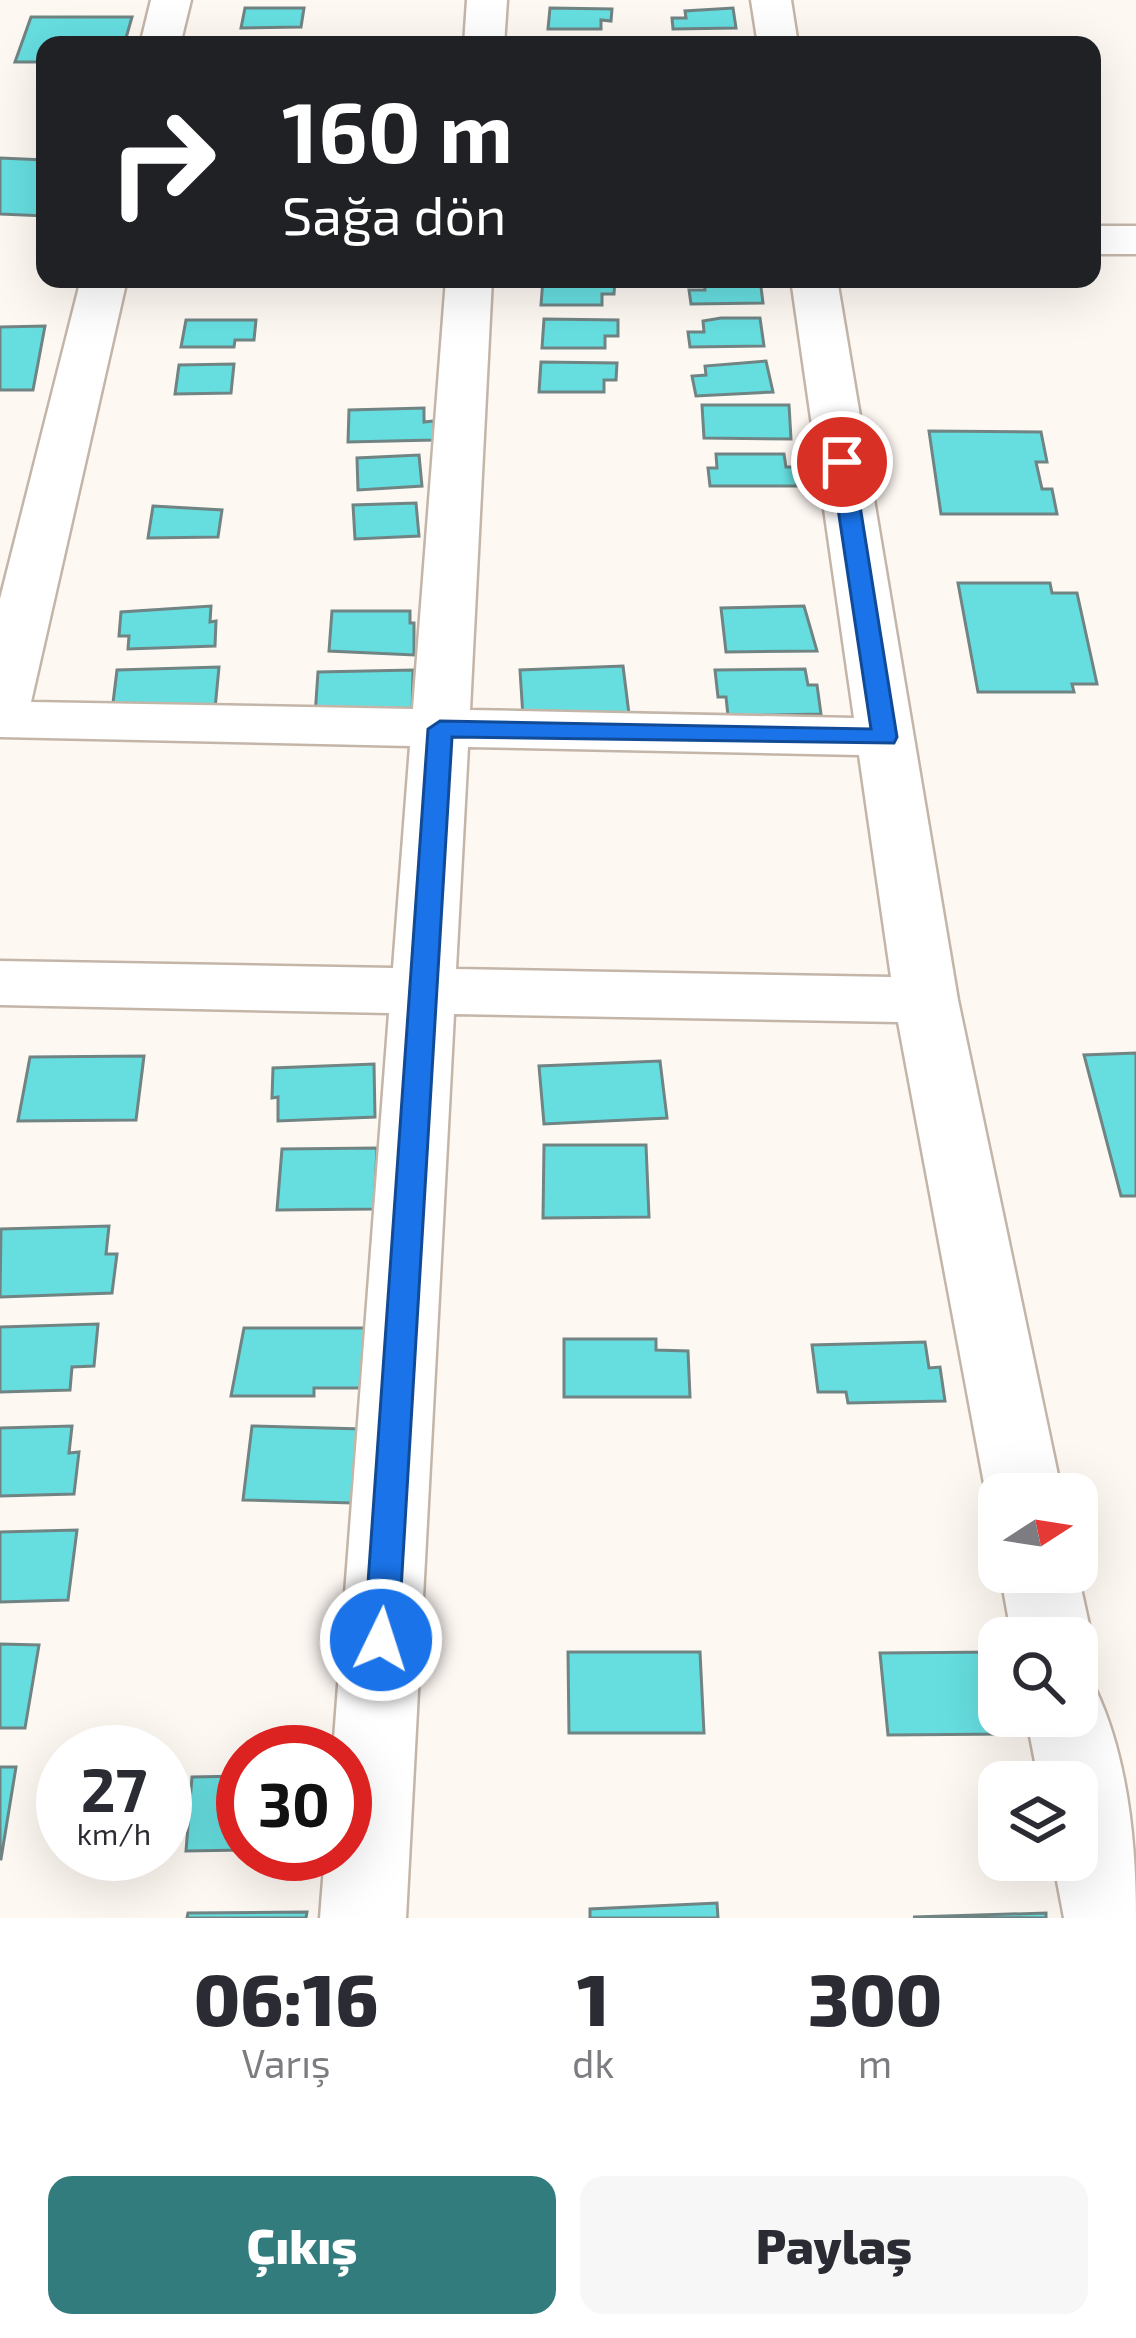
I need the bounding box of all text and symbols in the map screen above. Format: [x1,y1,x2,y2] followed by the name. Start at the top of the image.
[282,79,513,180] text: 160 m
[84,84,240,240] icon: right
[282,181,506,246] text: Sağa dön
[791,411,893,513] pin
[809,429,875,495] icon: arrive
[978,1473,1098,1593] north arrow
[978,1473,1098,1881] map controls
[318,1577,444,1703] position arrow
[978,1617,1098,1737] button: search
[216,1725,372,1881] speed limit sign: 30
[81,1752,147,1824] text: 27
[978,1761,1098,1881] button: layers
[77,1815,151,1851] text: km/h
[194,1954,378,2040] text: 06:16
[577,1954,609,2040] text: 1
[808,1954,942,2040] text: 300
[241,2039,331,2086] text: Varış
[572,2039,614,2086] text: dk
[858,2039,892,2086] text: m
[48,2176,556,2314] button: Çıkış
[580,2176,1088,2314] button: Paylaş

